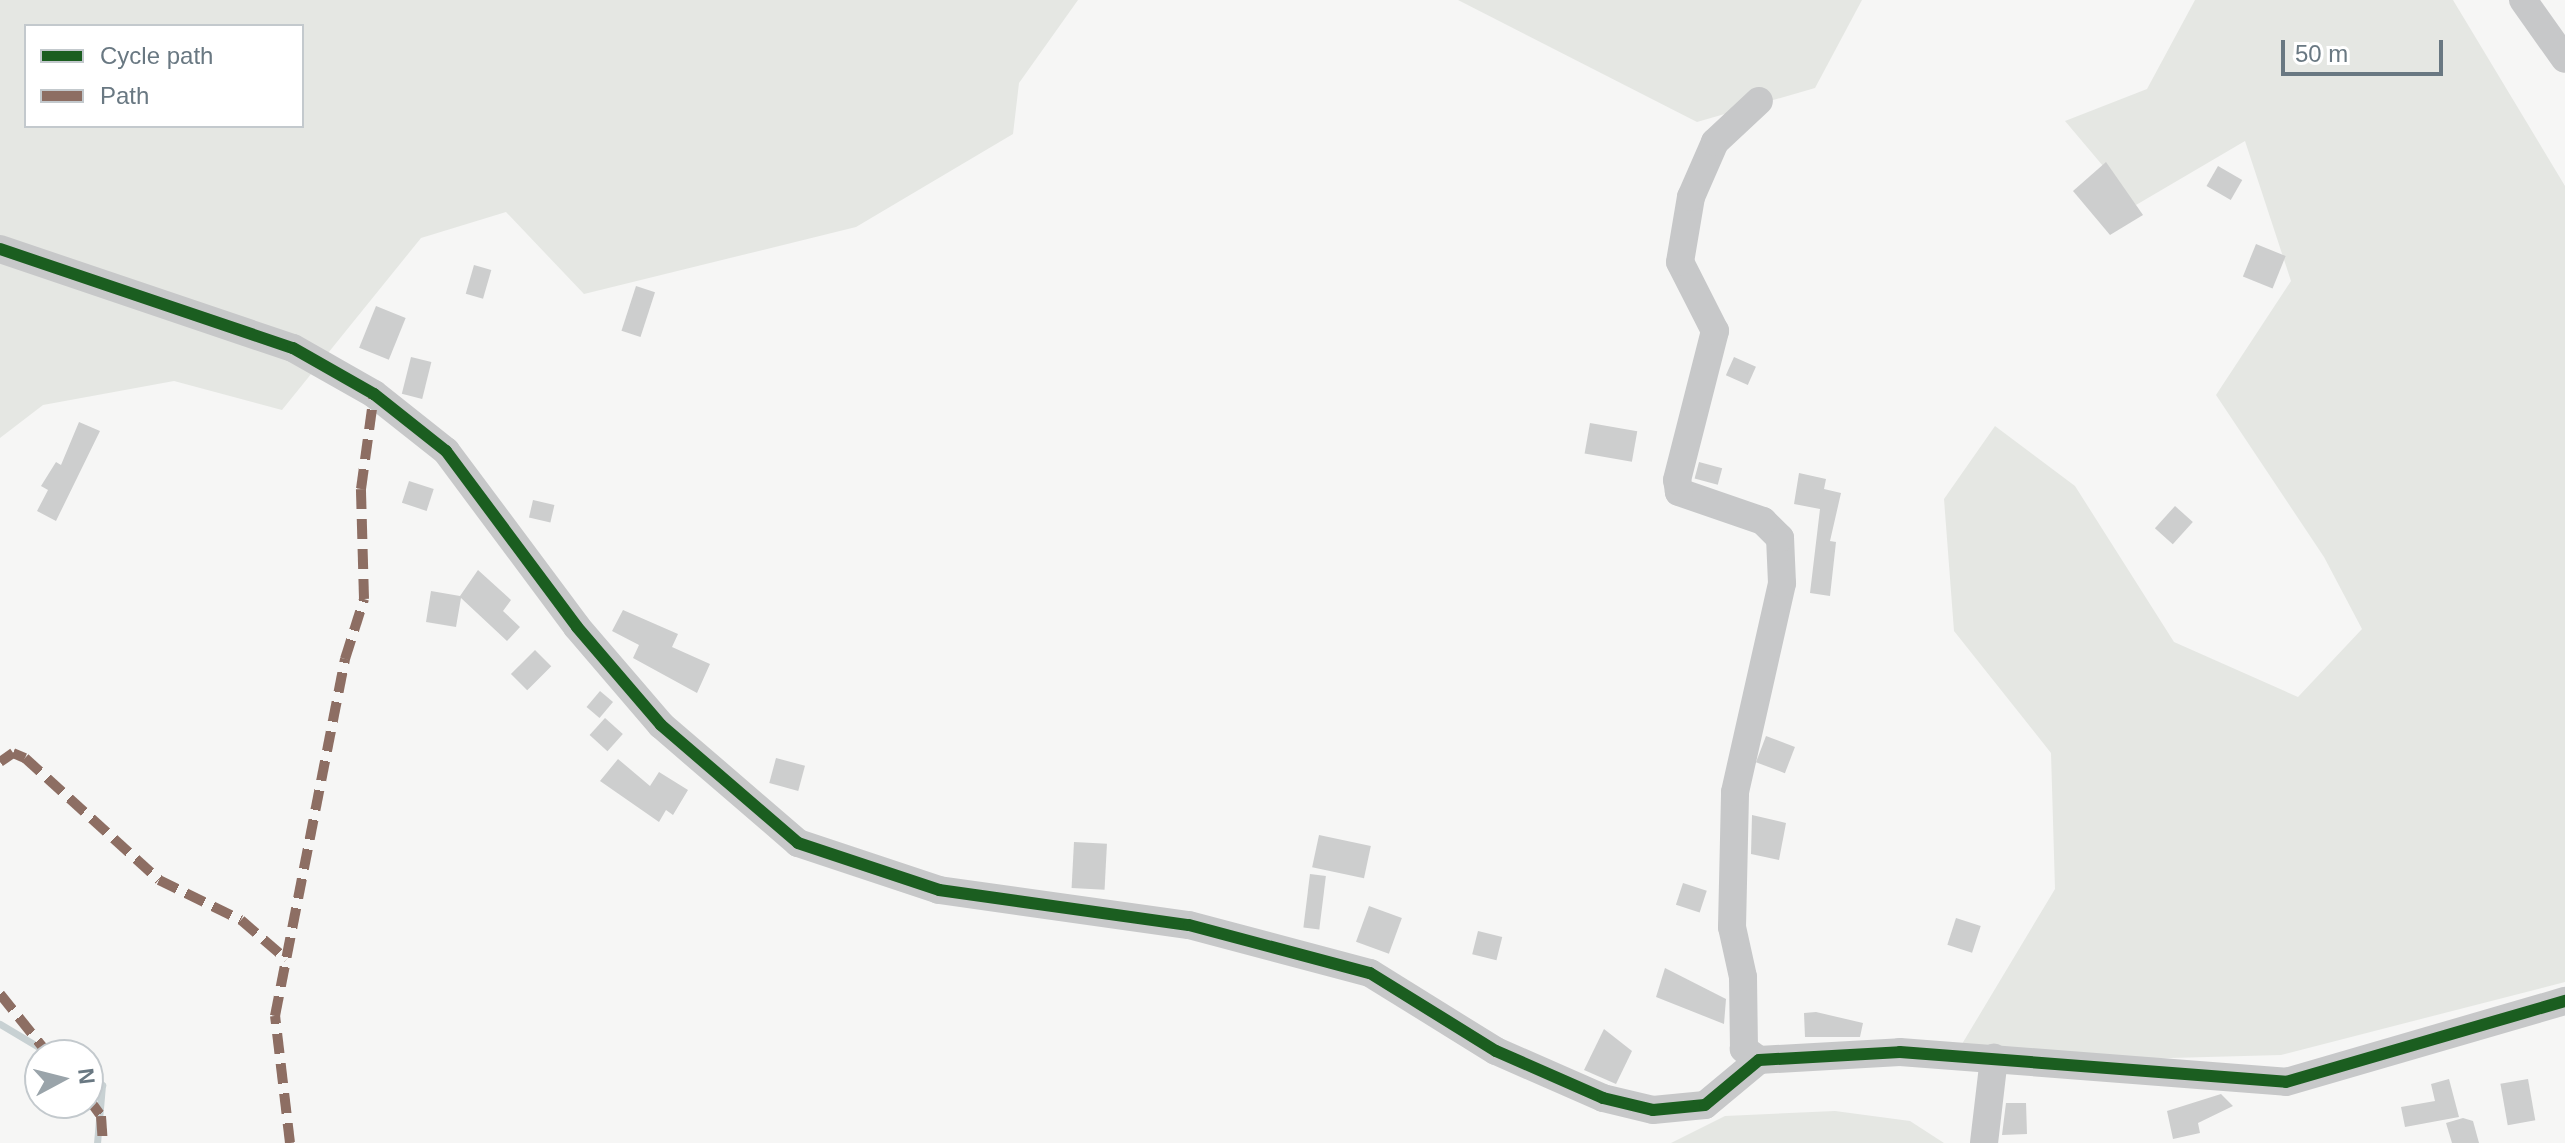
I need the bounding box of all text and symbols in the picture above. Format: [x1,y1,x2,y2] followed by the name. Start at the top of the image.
[24,24,304,128] legend
[2285,24,2447,74] scale bar
[2295,40,2348,67] text: 50 m
[100,42,213,69] text: Cycle path
[100,82,149,109] text: Path
[24,1039,104,1119] north arrow
[73,1067,100,1086] text: N

